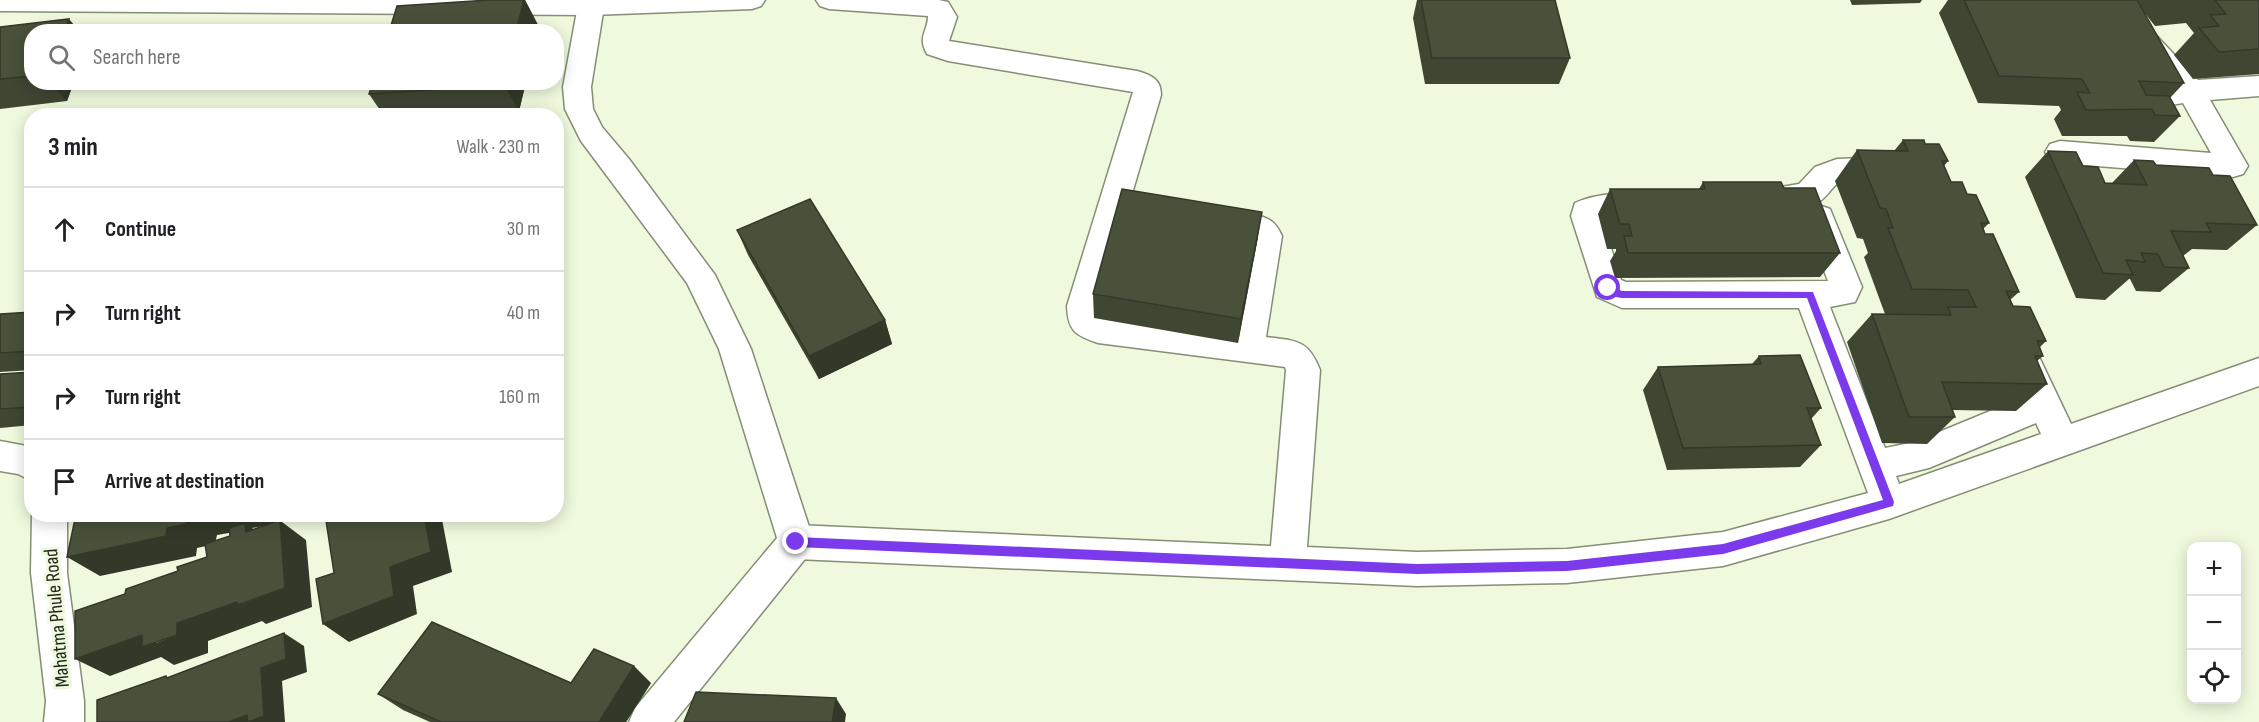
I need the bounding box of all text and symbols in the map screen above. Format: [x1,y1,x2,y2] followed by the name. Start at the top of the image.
[24,24,564,90] search box
[45,41,78,74] icon: search
[93,44,180,71] text: Search here
[48,132,98,163] text: 3 min
[457,135,540,159] text: Walk · 230 m
[48,213,81,246] icon: ahead
[105,216,176,243] text: Continue
[507,217,540,241] text: 30 m
[1594,274,1620,300] route start
[48,297,81,330] icon: right
[105,300,181,327] text: Turn right
[507,301,540,325] text: 40 m
[48,381,81,414] icon: right
[105,384,181,411] text: Turn right
[499,385,540,409] text: 160 m
[48,465,81,498] icon: arrive
[105,468,264,495] text: Arrive at destination
[782,528,808,554] route end
[2187,542,2241,704] map controls
[2187,542,2241,596] button: +
[39,548,75,688] street label: Mahatma Phule Road
[2187,596,2241,650] button: −
[2187,650,2241,704] button: locate

